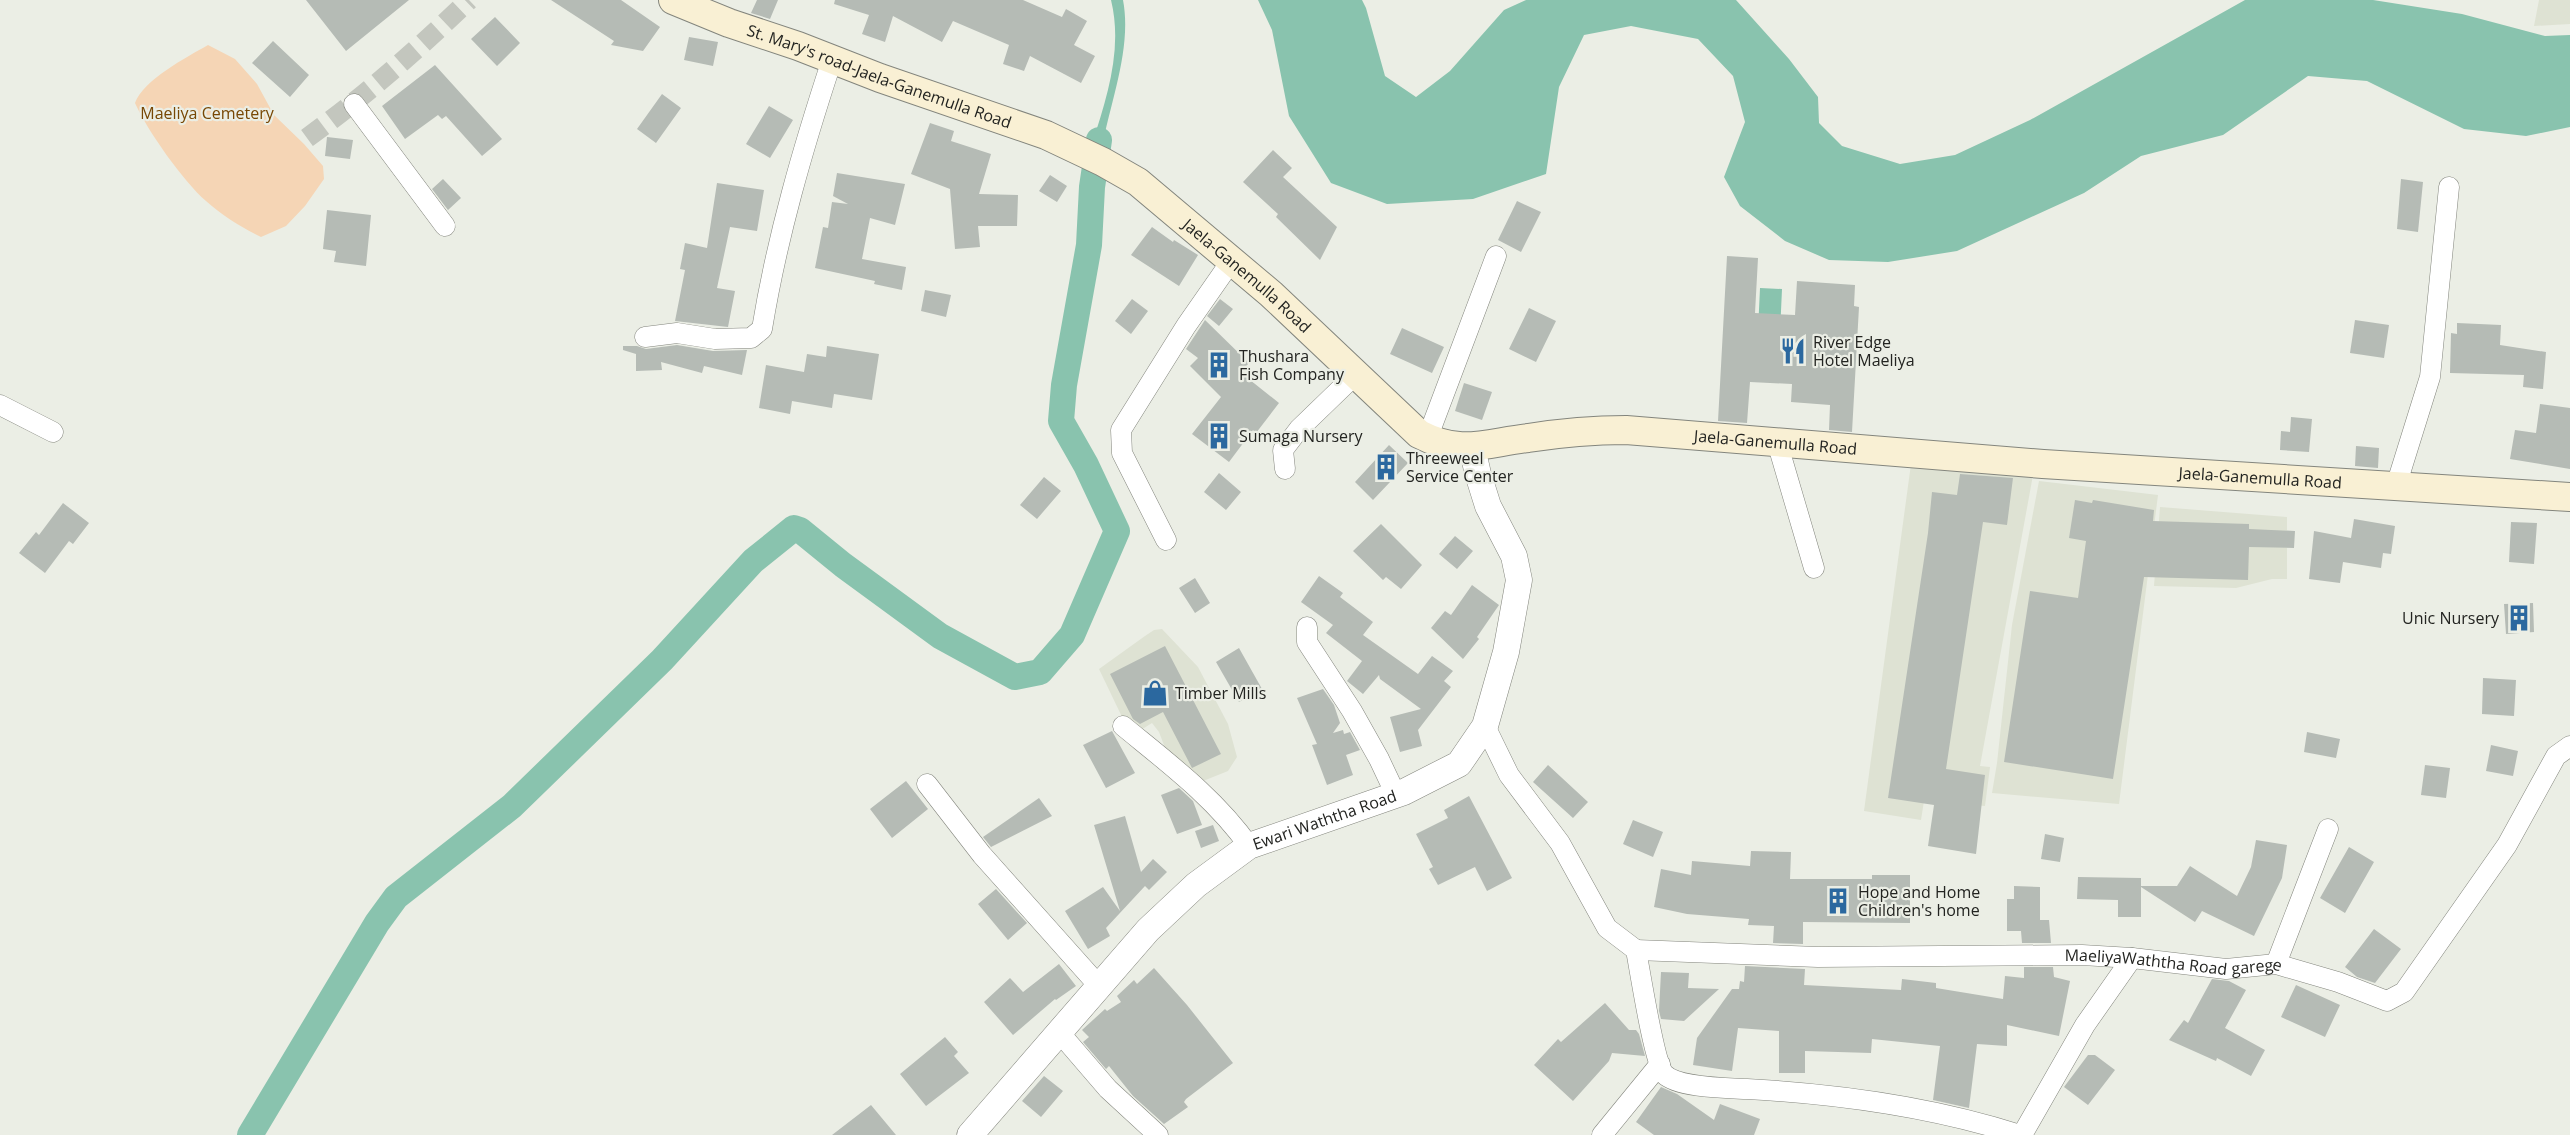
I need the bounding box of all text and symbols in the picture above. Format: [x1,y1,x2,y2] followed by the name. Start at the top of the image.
[744,19,1015,133] street label: St. Mary's road-Jaela-Ganemulla Road
[140,102,275,124] park label: Maeliya Cemetery
[1177,212,1316,338] street label: Jaela-Ganemulla Road
[1813,331,1915,371] place label: River Edge Hotel Maeliya
[1778,336,1808,366] restaurant icon: River Edge Hotel Maeliya
[1239,345,1345,385] place label: Thushara Fish Company
[1204,350,1234,380] building icon: Thushara Fish Company
[1204,421,1234,451] building icon: Sumaga Nursery
[1691,424,1858,460] street label: Jaela-Ganemulla Road
[1239,425,1364,447] place label: Sumaga Nursery
[1406,447,1514,487] place label: Threeweel Service Center
[1371,452,1401,482] building icon: Threeweel Service Center
[2176,461,2343,494] street label: Jaela-Ganemulla Road
[2504,603,2534,633] building icon: Unic Nursery
[2402,607,2500,629] place label: Unic Nursery
[1140,678,1170,708] shop icon: Timber Mills
[1175,682,1266,704] place label: Timber Mills
[1250,785,1399,855] street label: Ewari Waththa Road
[1858,881,1980,921] place label: Hope and Home Children's home
[1823,886,1853,916] building icon: Hope and Home Children's home
[2065,944,2285,980] street label: MaeliyaWaththa Road garege

